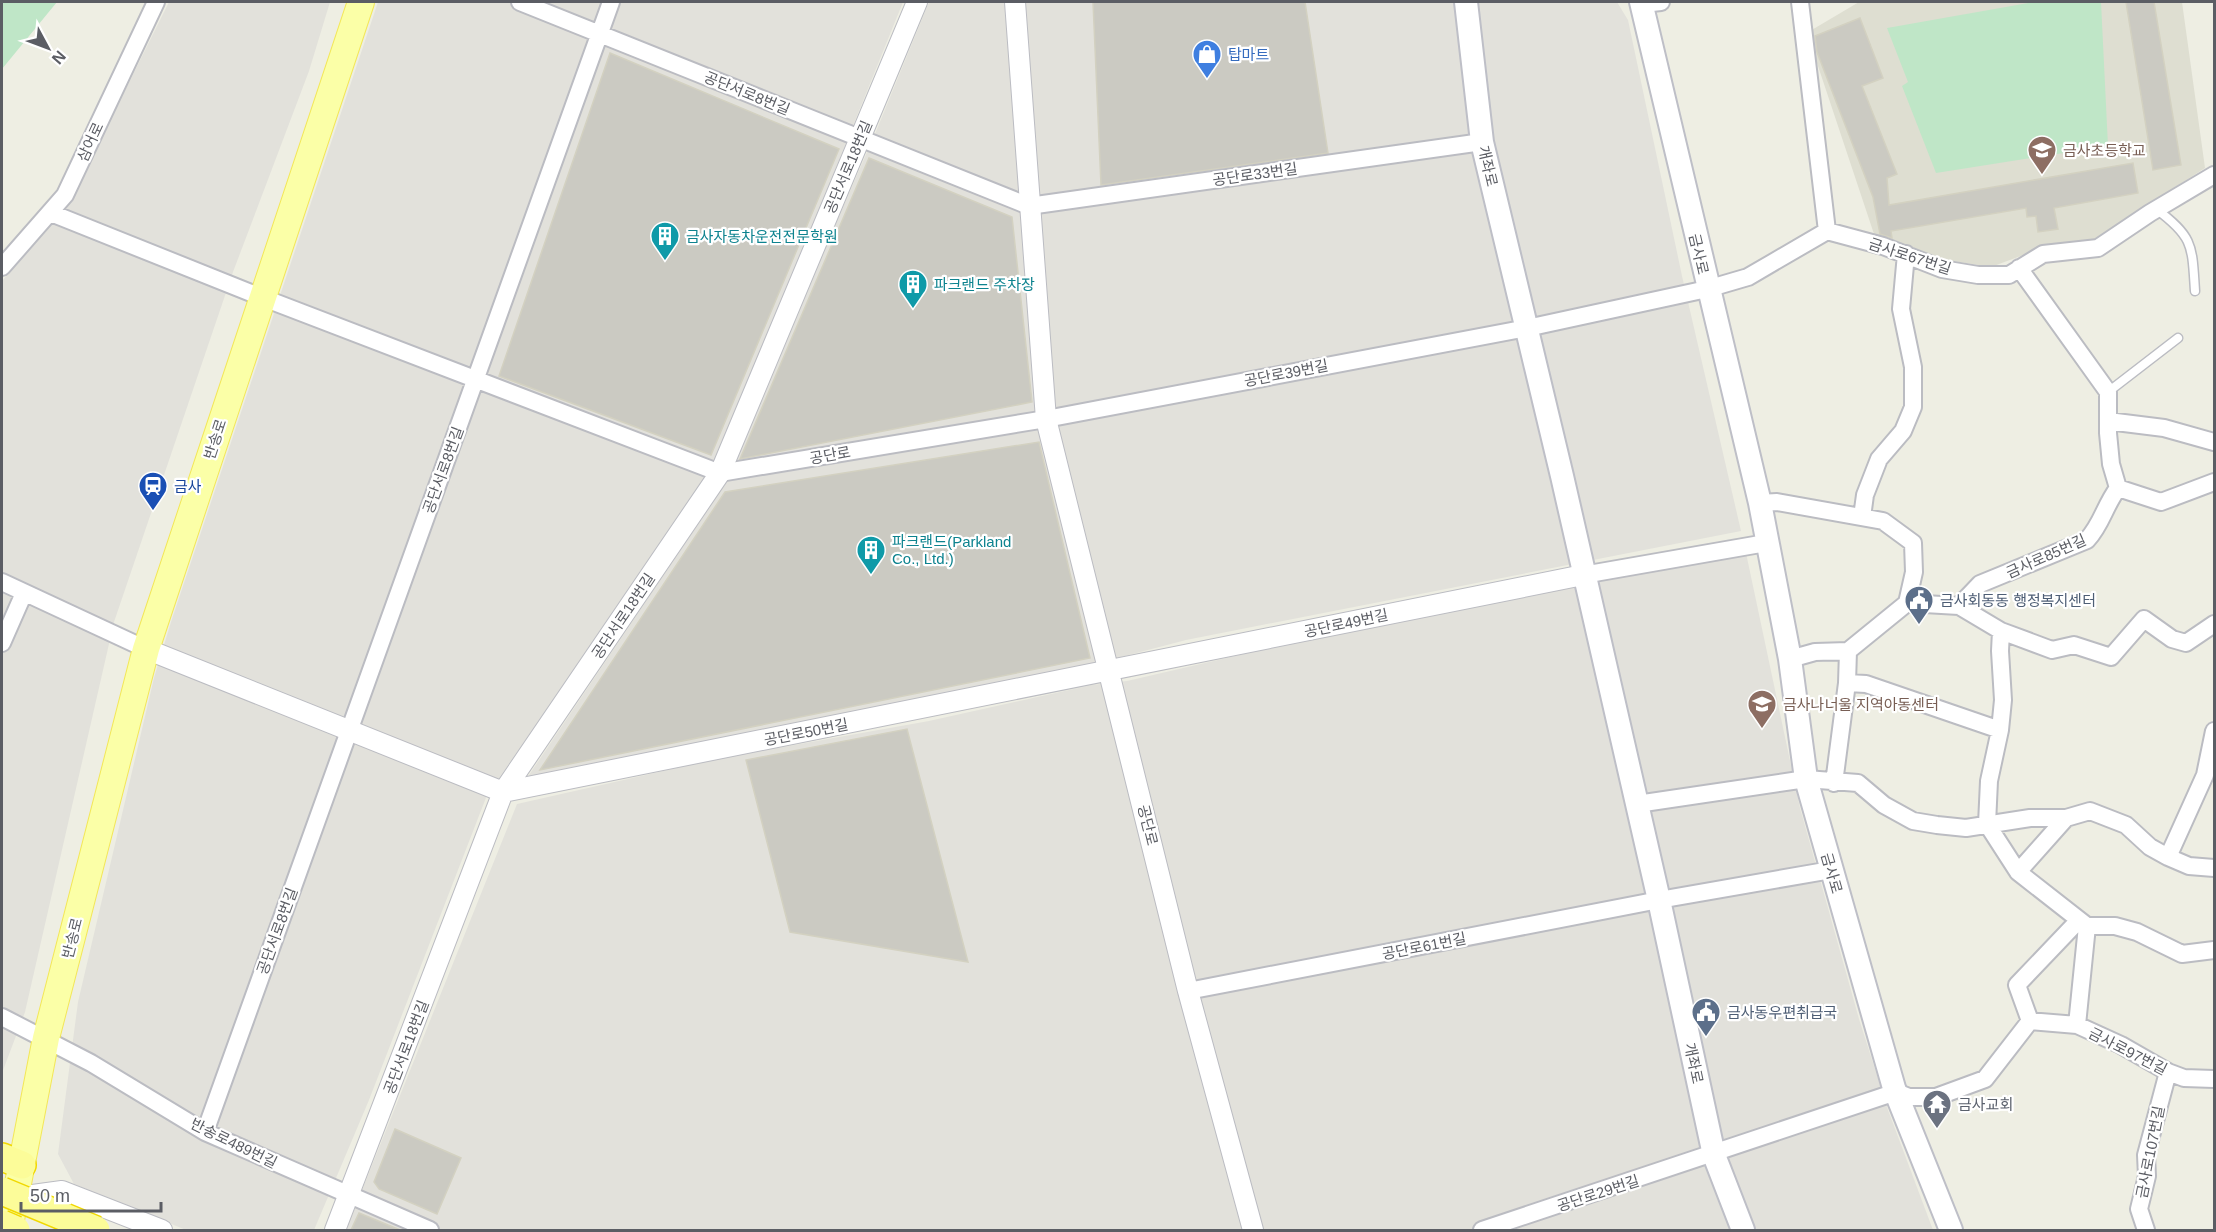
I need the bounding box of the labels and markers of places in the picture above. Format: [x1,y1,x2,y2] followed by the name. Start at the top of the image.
[1191,38,1223,80] shop icon: 탑마트
[1228,46,1270,63] place label: 탑마트
[2026,134,2058,176] school or university icon: 금사초등학교
[2063,142,2146,159] place label: 금사초등학교
[649,220,681,262] building icon: 금사자동차운전전문학원
[686,228,838,245] place label: 금사자동차운전전문학원
[897,268,929,310] building icon: 파크랜드 주차장
[934,276,1035,293] place label: 파크랜드 주차장
[137,470,169,512] station icon: 금사
[174,478,202,495] place label: 금사
[892,533,1011,567] place label: 파크랜드(Parkland Co., Ltd.)
[855,534,887,576] building icon: 파크랜드(Parkland Co., Ltd.)
[1903,584,1935,626] public building icon: 금사회동동 행정복지센터
[1940,592,2096,609] place label: 금사회동동 행정복지센터
[1746,688,1778,730] school or university icon: 금사나너울 지역아동센터
[1783,696,1939,713] place label: 금사나너울 지역아동센터
[1690,996,1722,1038] public building icon: 금사동우편취급국
[1727,1004,1837,1021] place label: 금사동우편취급국
[1921,1088,1953,1130] temple icon: 금사교회
[1958,1096,2013,1113] place label: 금사교회

